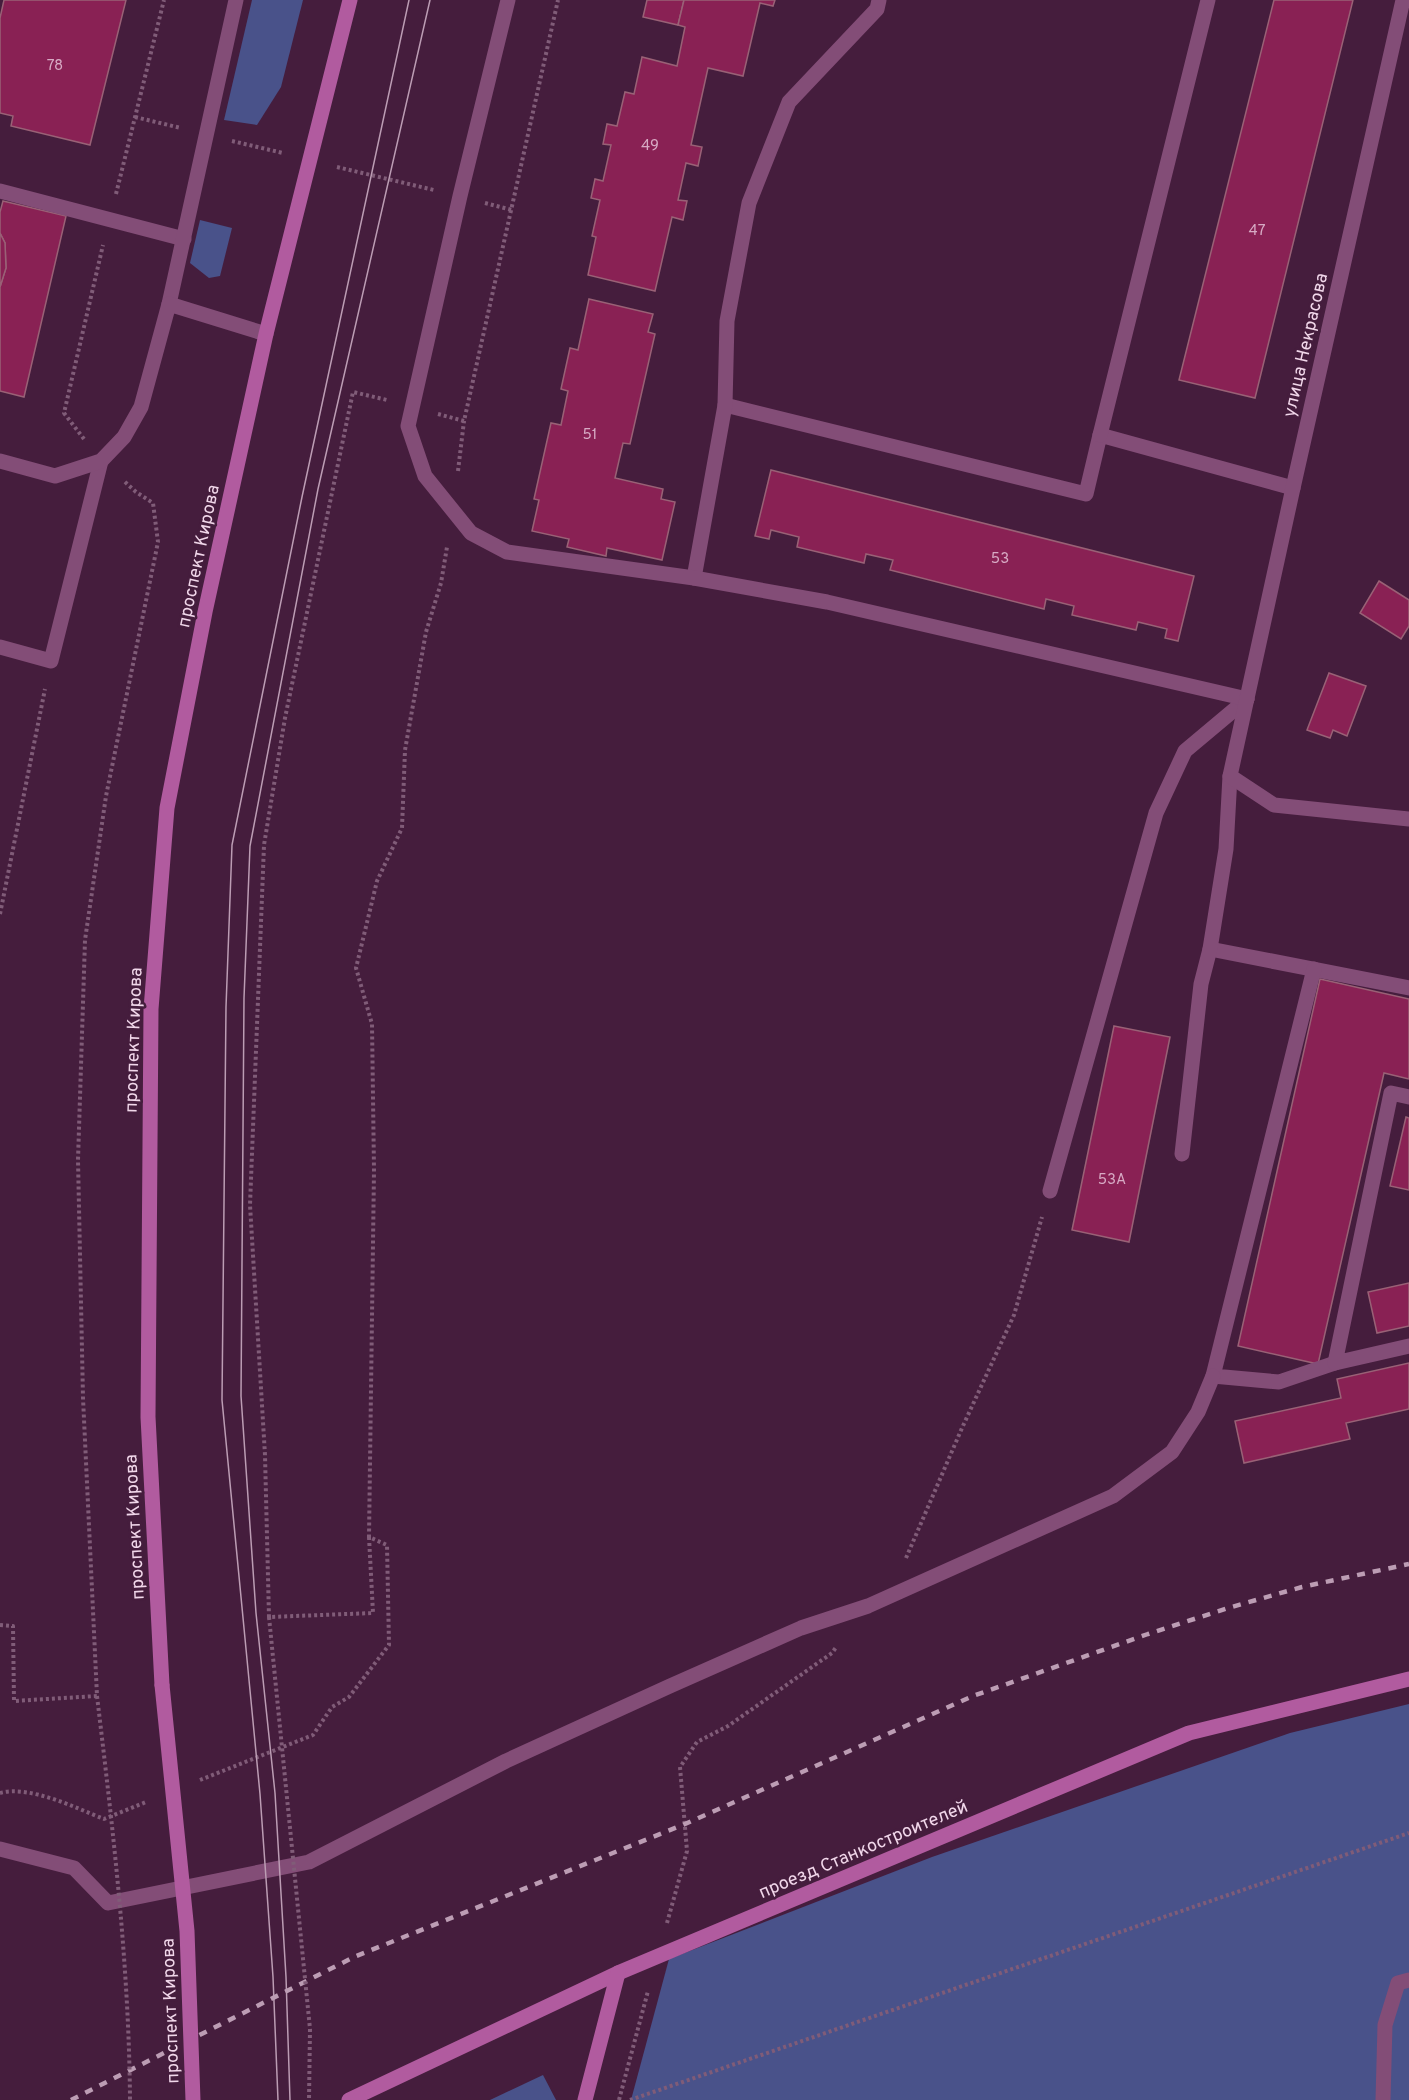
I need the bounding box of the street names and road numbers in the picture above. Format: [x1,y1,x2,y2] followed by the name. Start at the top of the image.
[1279,271,1334,420] street label: улица Некрасова
[173,483,226,630] street label: проспект Кирова
[120,967,149,1113] street label: проспект Кирова
[120,1454,151,1600] street label: проспект Кирова
[755,1796,972,1905] street label: проезд Станкостроителей
[157,1938,186,2084] street label: проспект Кирова

